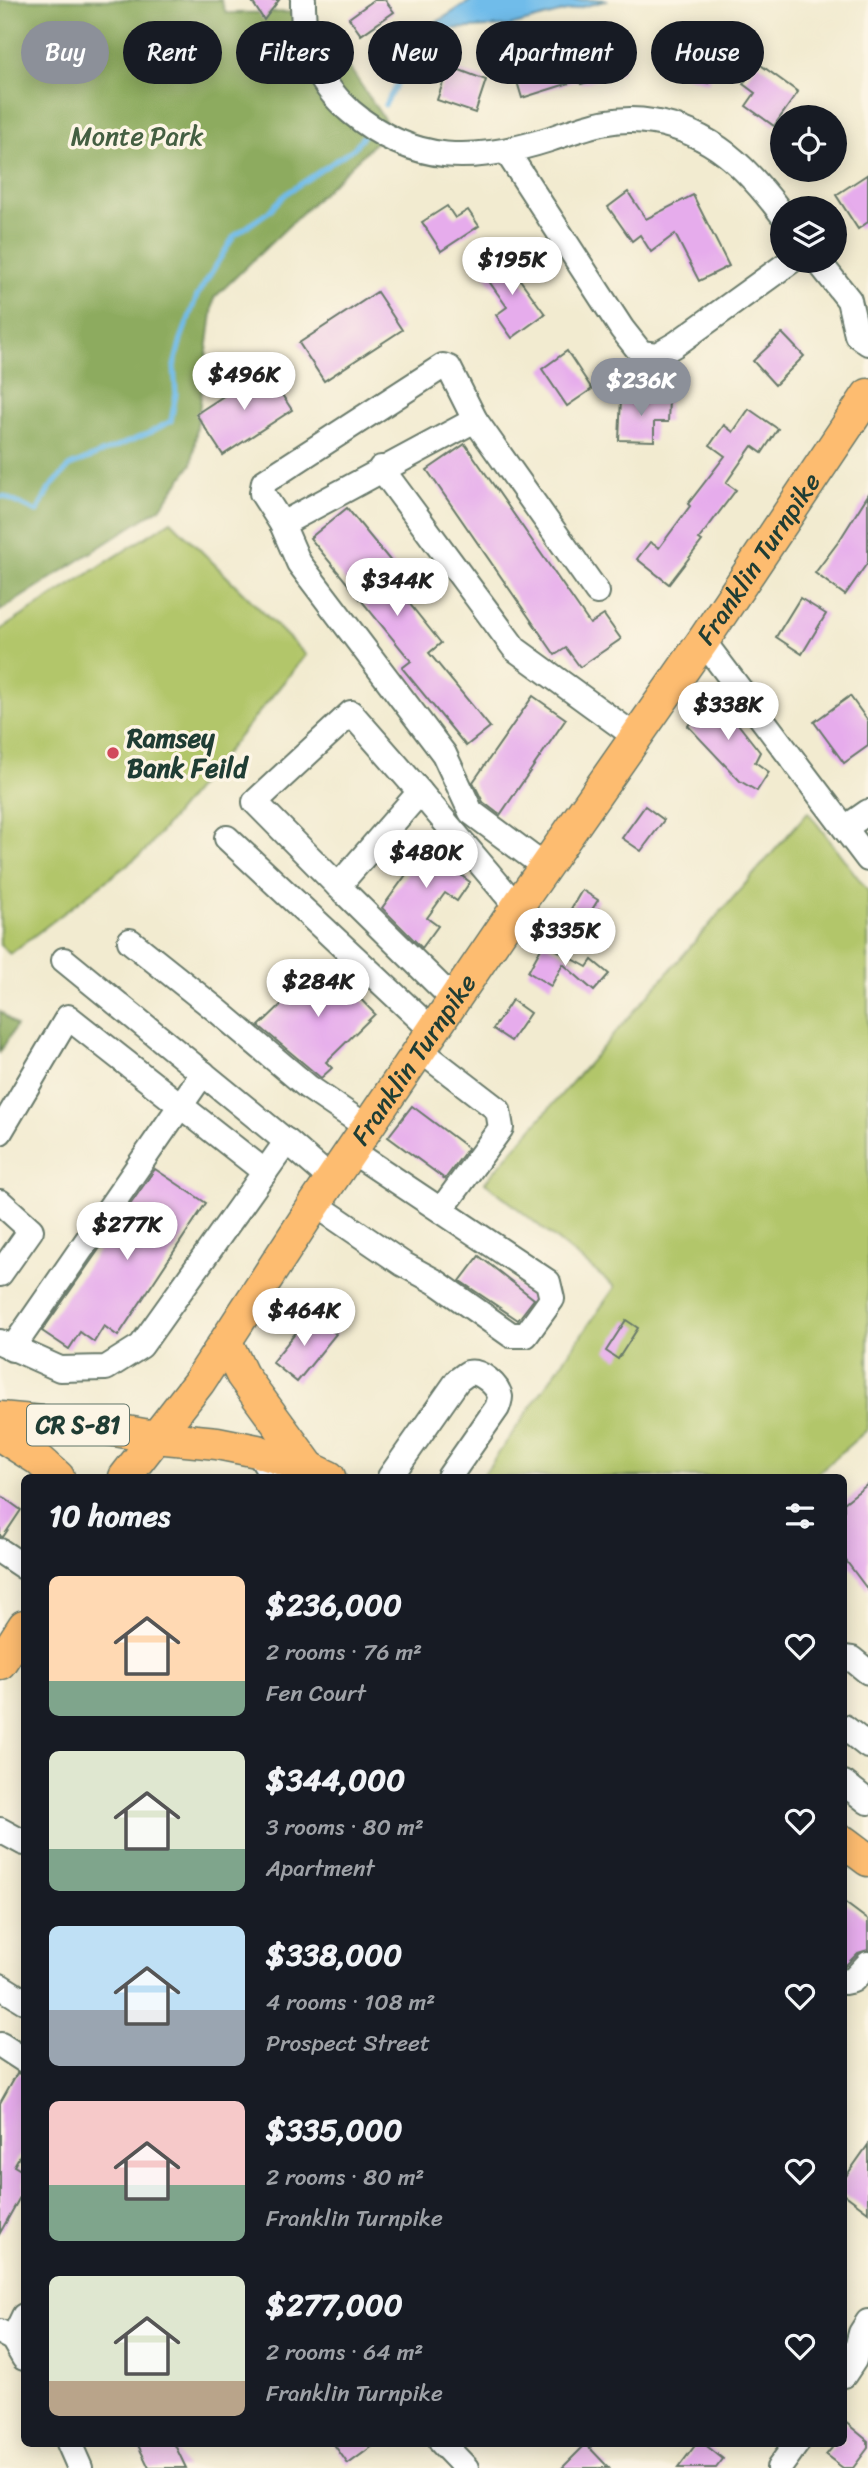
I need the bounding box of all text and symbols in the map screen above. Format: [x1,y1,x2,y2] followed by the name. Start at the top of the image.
[21,21,109,84] chip: Buy
[123,21,222,84] chip: Rent
[236,21,354,84] chip: Filters
[368,21,462,84] chip: New
[476,21,637,84] chip: Apartment
[651,21,764,84] chip: House
[770,105,847,273] map controls
[770,105,847,182] button: locate
[71,113,204,159] park label: Monte Park
[770,196,847,273] button: layers
[463,238,561,297] pin: $195K
[478,239,546,280] text: $195K
[195,352,293,412] pin: $496K
[208,354,280,395] text: $496K
[592,358,690,418] pin: $236K
[607,360,675,401] text: $236K
[684,463,833,654] street label: Franklin Turnpike
[348,558,446,618] pin: $344K
[362,560,432,601] text: $344K
[679,682,777,742] pin: $338K
[694,684,762,725] text: $338K
[126,715,249,791] place label: Ramsey Bank Feild
[105,745,121,761] marker: Ramsey Bank Feild
[377,830,475,890] pin: $480K
[390,832,462,873] text: $480K
[516,908,614,968] pin: $335K
[531,910,599,951] text: $335K
[269,960,367,1019] pin: $284K
[283,961,353,1002] text: $284K
[338,964,489,1155] street label: Franklin Turnpike
[78,1202,176,1262] pin: $277K
[93,1204,162,1245] text: $277K
[255,1288,353,1348] pin: $464K
[268,1290,340,1331] text: $464K
[27,1405,129,1446] road number: CR S-81
[49,1489,170,1543] text: 10 homes
[781,1497,819,1535] icon: filters
[266,1578,402,1632] text: $236,000
[105,1604,189,1688] icon: home
[781,1627,819,1665] icon: heart
[266,1632,422,1673] text: 2 rooms · 76 m²
[266,1673,366,1714] text: Fen Court
[266,1753,405,1807] text: $344,000
[105,1779,189,1863] icon: home
[781,1802,819,1840] icon: heart
[266,1807,424,1848] text: 3 rooms · 80 m²
[266,1848,375,1889] text: Apartment
[266,1928,402,1982] text: $338,000
[105,1954,189,2038] icon: home
[781,1977,819,2015] icon: heart
[266,1982,435,2023] text: 4 rooms · 108 m²
[266,2023,430,2064] text: Prospect Street
[266,2103,402,2157] text: $335,000
[105,2129,189,2213] icon: home
[781,2152,819,2190] icon: heart
[266,2157,424,2198] text: 2 rooms · 80 m²
[266,2198,443,2239] text: Franklin Turnpike
[266,2278,403,2332] text: $277,000
[105,2304,189,2388] icon: home
[781,2327,819,2365] icon: heart
[266,2332,423,2373] text: 2 rooms · 64 m²
[266,2373,443,2414] text: Franklin Turnpike

